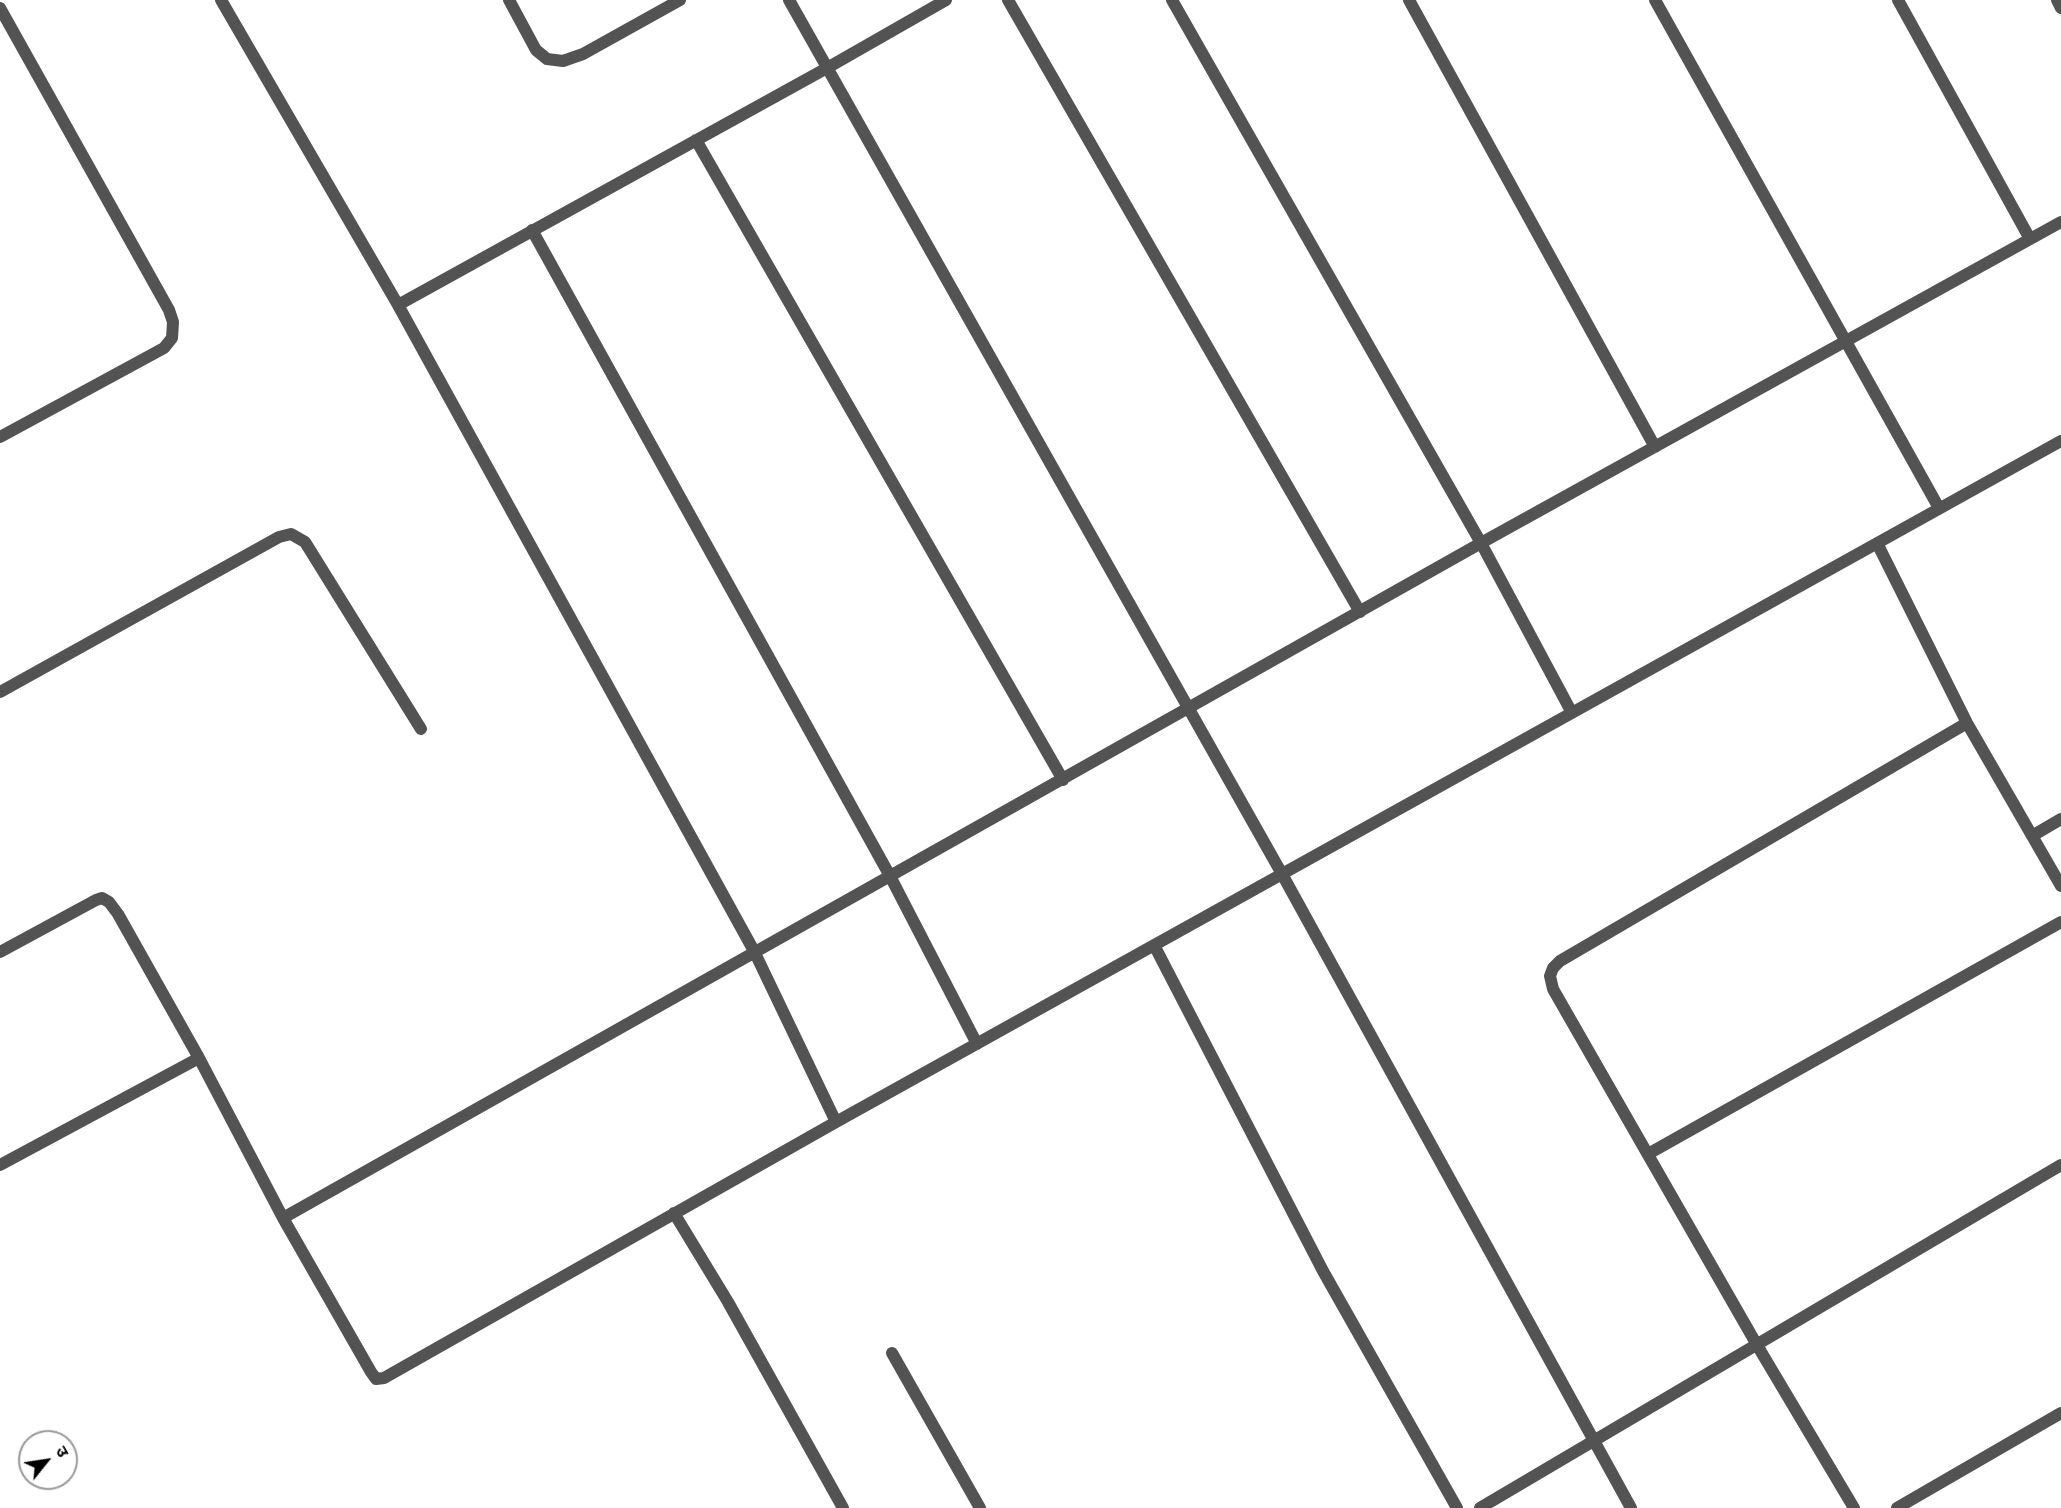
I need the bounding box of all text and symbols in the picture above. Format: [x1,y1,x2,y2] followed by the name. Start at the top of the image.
[18,1430,78,1490] north arrow
[52,1443,73,1461] text: उ

